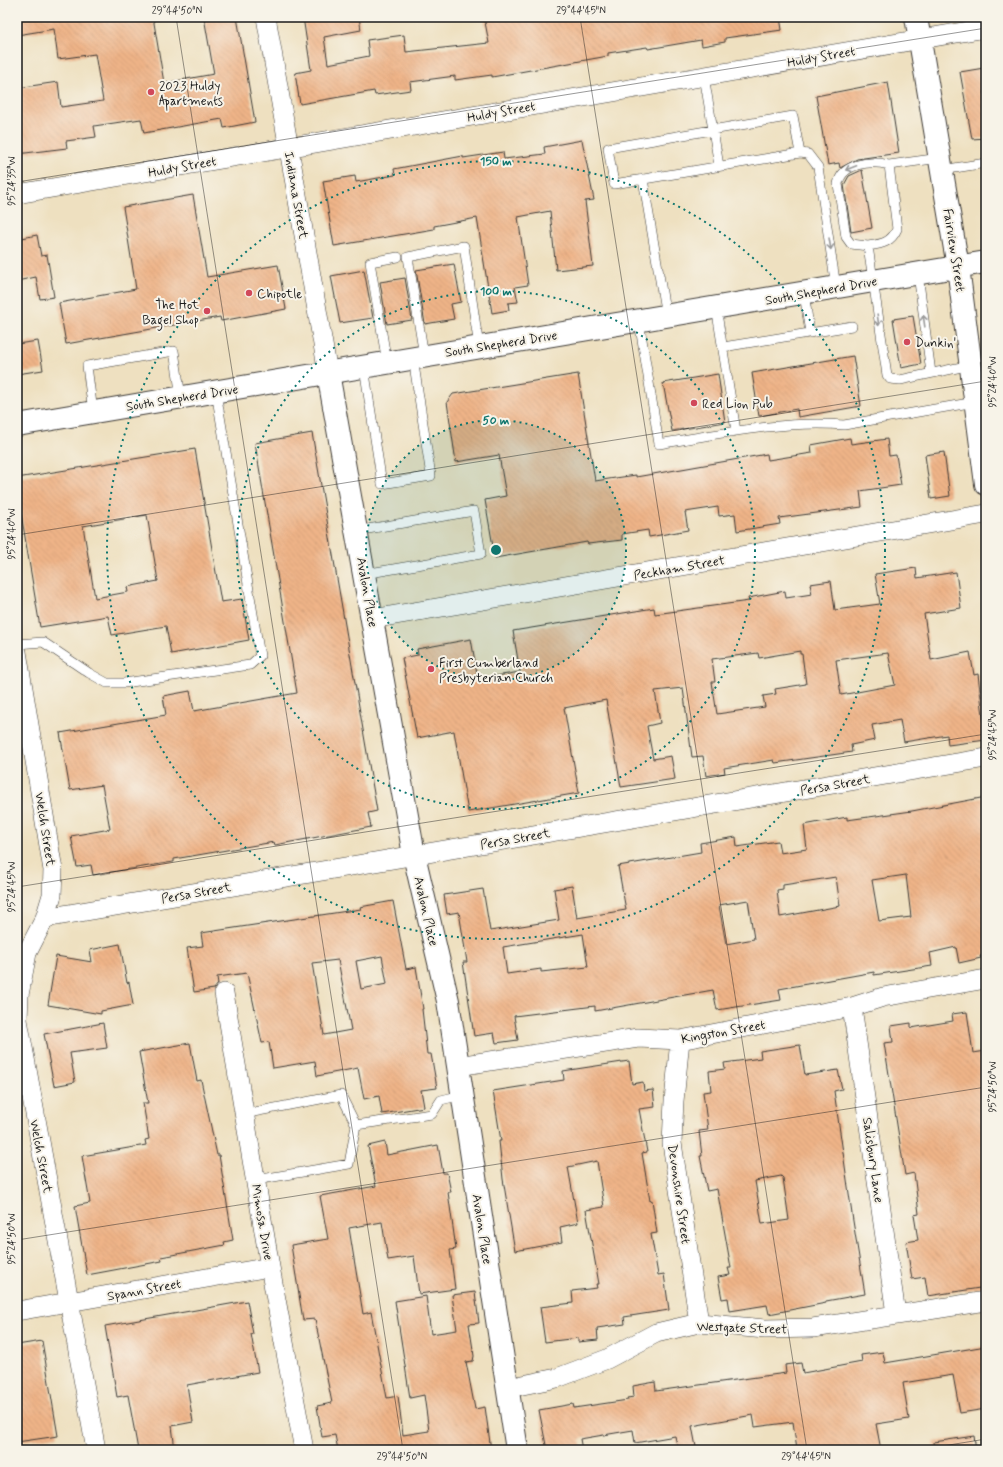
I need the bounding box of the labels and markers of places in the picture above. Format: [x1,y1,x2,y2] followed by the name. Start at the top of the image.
[159,78,223,111] place label: 2023 Huldy Apartments
[146,87,156,97] marker: 2023 Huldy Apartments
[257,286,302,303] place label: Chipotle
[244,288,254,298] marker: Chipotle
[142,297,199,331] place label: The Hot Bagel Shop
[202,306,212,316] marker: The Hot Bagel Shop
[915,335,956,352] place label: Dunkin'
[902,337,912,347] marker: Dunkin'
[702,396,773,413] place label: Red Lion Pub
[689,398,699,408] marker: Red Lion Pub
[489,543,503,557] centre of rings
[439,655,553,687] place label: First Cumberland Presbyterian Church
[426,664,436,674] marker: First Cumberland Presbyterian Church

